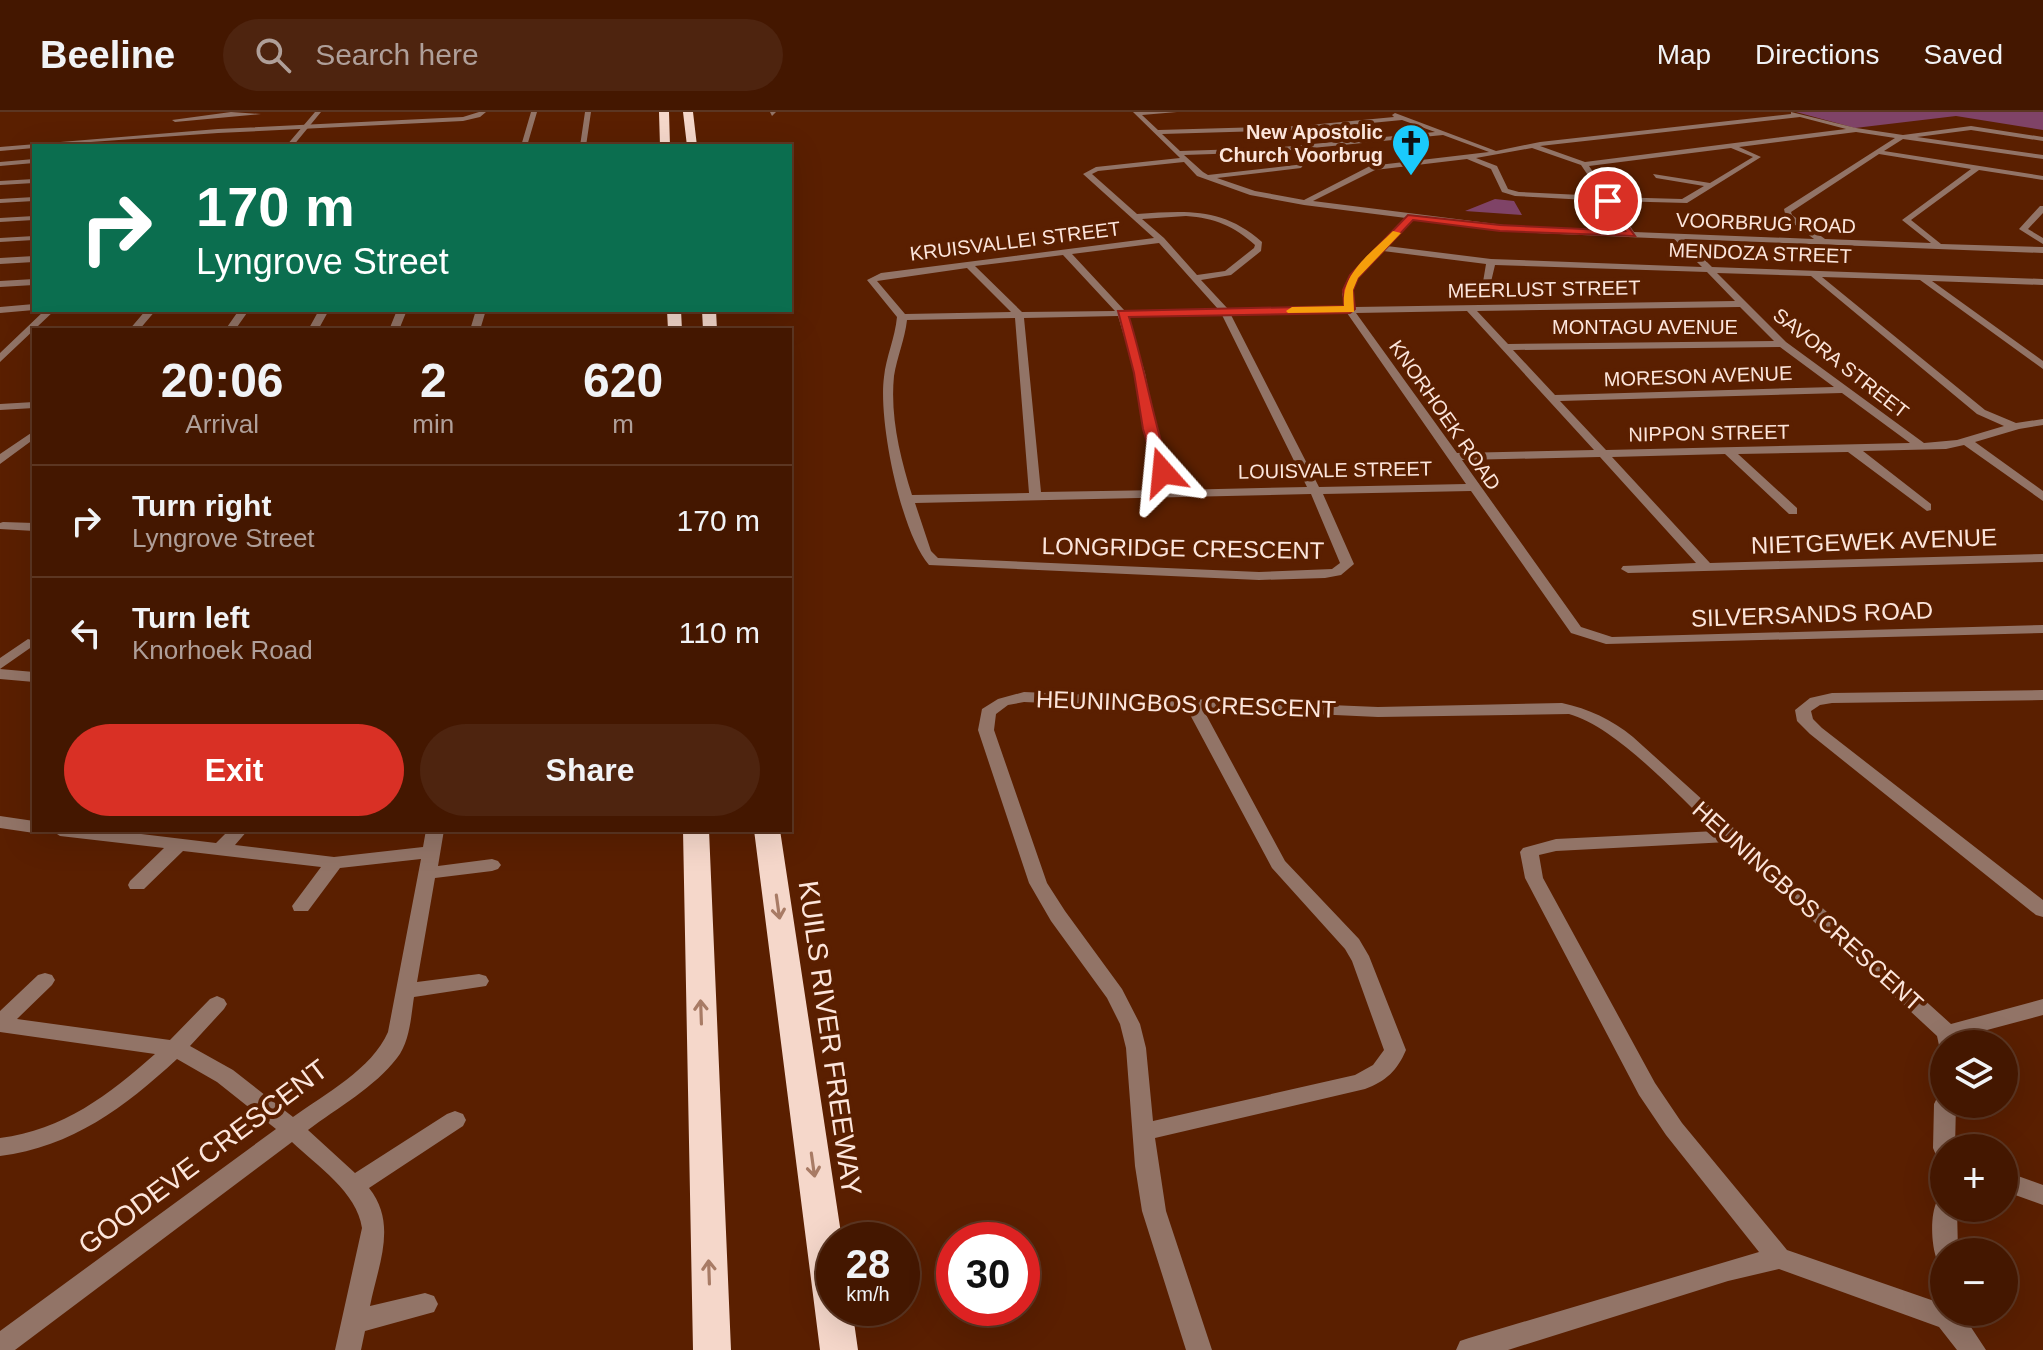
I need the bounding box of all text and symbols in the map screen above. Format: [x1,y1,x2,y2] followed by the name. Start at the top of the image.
[223,19,783,91] search box
[251,33,295,77] icon: search
[40,34,175,76] text: Beeline
[315,38,479,71] text: Search here
[1657,39,1711,70] text: Map
[1755,39,1880,70] text: Directions
[1924,39,2003,70] text: Saved
[1219,121,1383,166] place label: New Apostolic Church Voorbrug
[1390,122,1432,177] church icon: New Apostolic Church Voorbrug
[1574,167,1642,235] pin
[196,175,355,238] text: 170 m
[64,176,168,280] icon: right
[1586,179,1630,223] icon: arrive
[1676,209,1856,237] street label: VOORBRUG ROAD
[908,217,1122,265] street label: KRUISVALLEI STREET
[1668,239,1852,267] street label: MENDOZA STREET
[196,241,449,282] text: Lyngrove Street
[1447,276,1641,302] street label: MEERLUST STREET
[1769,303,1913,423] street label: SAVORA STREET
[1552,316,1738,338] street label: MONTAGU AVENUE
[1385,336,1505,494] street label: KNORHOEK ROAD
[161,354,284,407] text: 20:06
[420,354,447,407] text: 2
[583,354,663,407] text: 620
[1603,362,1793,390] street label: MORESON AVENUE
[185,409,259,439] text: Arrival
[412,409,454,439] text: min
[612,409,634,439] text: m
[1628,421,1790,445] street label: NIPPON STREET
[1121,430,1205,514] position arrow
[1238,457,1432,483] street label: LOUISVALE STREET
[132,489,271,522] text: Turn right
[64,499,108,543] icon: right
[677,504,760,537] text: 170 m
[132,523,315,553] text: Lyngrove Street
[1750,523,1998,559] street label: NIETGEWEK AVENUE
[1041,532,1325,564] street label: LONGRIDGE CRESCENT
[1690,596,1934,632] street label: SILVERSANDS ROAD
[132,601,250,634] text: Turn left
[64,611,108,655] icon: left
[679,616,760,649] text: 110 m
[132,635,313,665] text: Knorhoek Road
[1036,685,1337,723] street label: HEUNINGBOS CRESCENT
[64,724,404,816] button: Exit
[420,724,760,816] button: Share
[1687,796,1929,1017] street label: HEUNINGBOS CRESCENT
[793,879,867,1198] street label: KUILS RIVER FREEWAY
[770,893,785,920] one-way arrow
[694,999,709,1026] one-way arrow
[1930,1030,2018,1326] map controls
[1930,1030,2018,1118] button: layers
[73,1053,333,1261] street label: GOODEVE CRESCENT
[1930,1134,2018,1222] button: +
[806,1152,821,1177] one-way arrow
[936,1222,1040,1326] speed limit sign: 30
[1930,1238,2018,1326] button: −
[846,1242,890,1286] text: 28
[702,1259,717,1286] one-way arrow
[846,1283,890,1305] text: km/h

